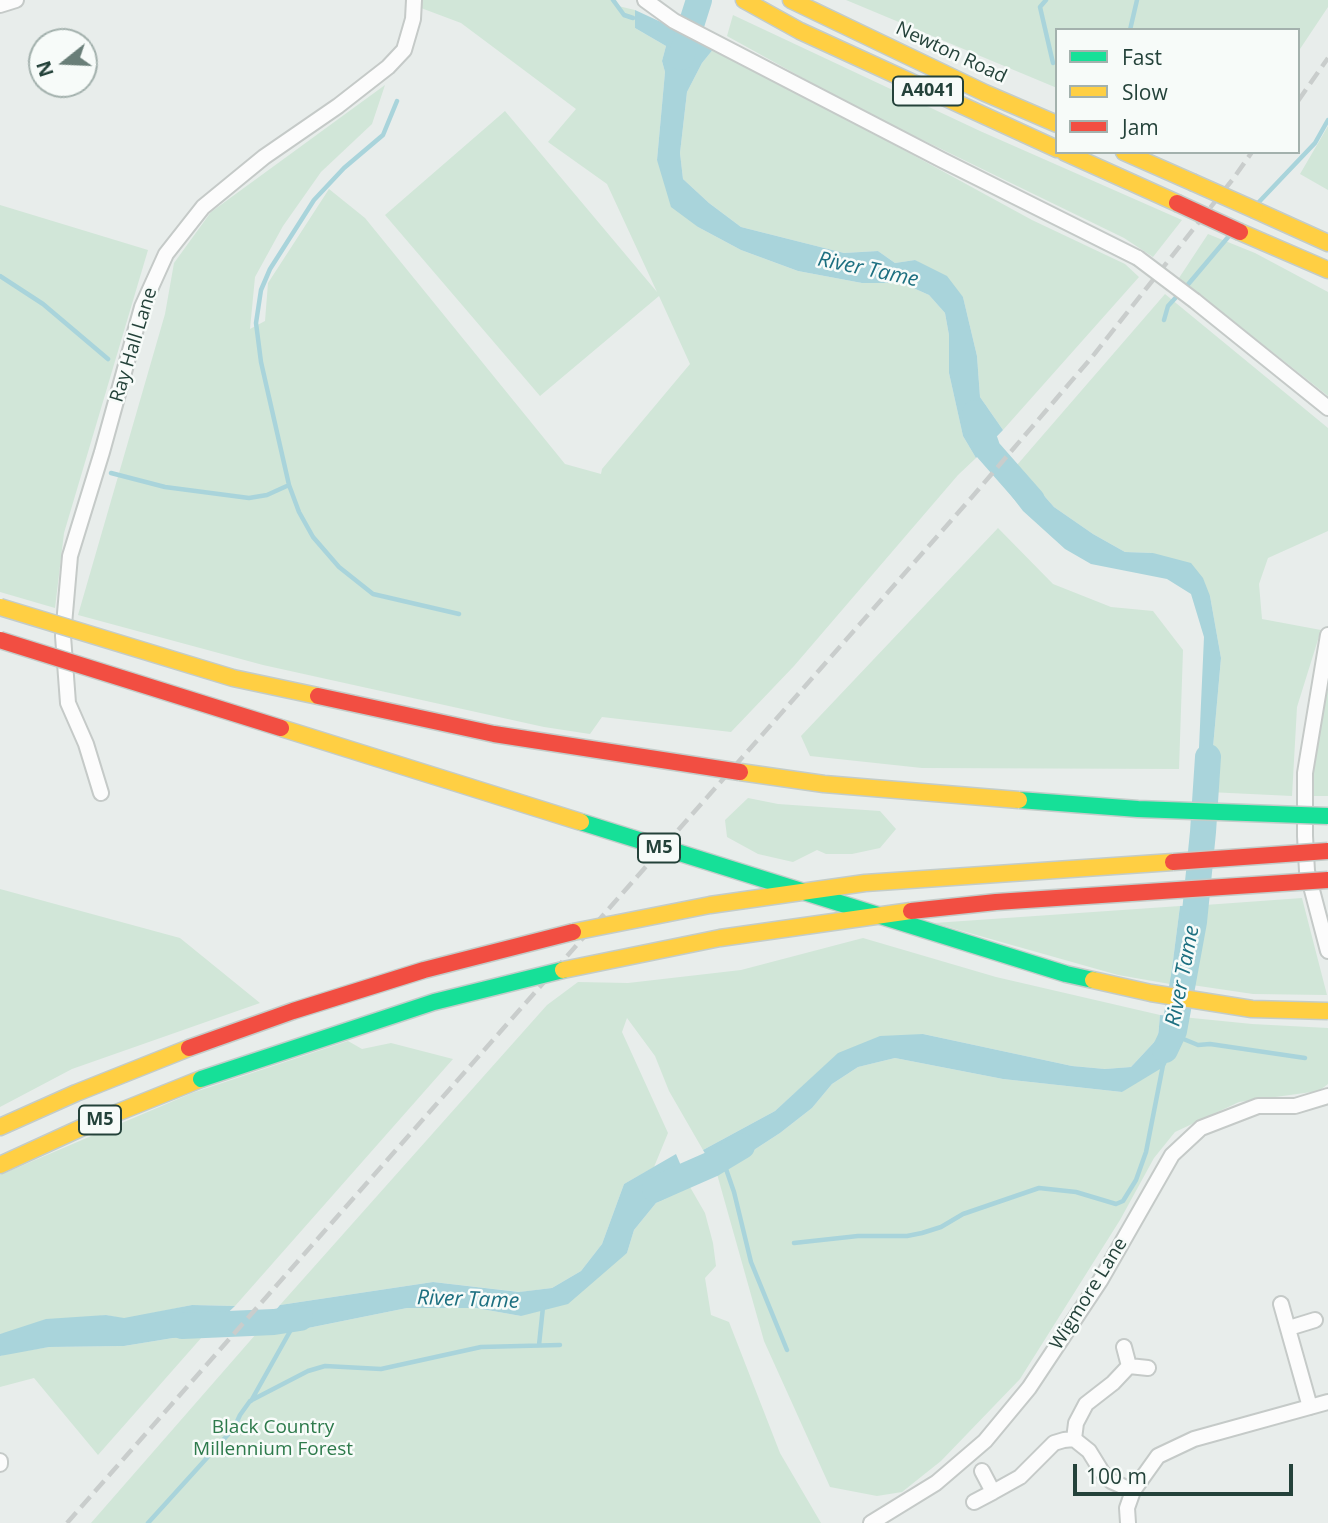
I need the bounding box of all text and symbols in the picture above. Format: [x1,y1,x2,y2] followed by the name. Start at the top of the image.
[892,17,1010,89] street label: Newton Road
[28,28,98,98] north arrow
[1055,28,1300,154] legend
[1122,43,1162,71] text: Fast
[30,58,60,80] text: N
[893,76,963,106] road number: A4041
[1122,78,1168,106] text: Slow
[1122,113,1159,141] text: Jam
[815,247,921,293] water label: River Tame
[106,285,162,405] street label: Ray Hall Lane
[638,834,680,862] road number: M5
[1161,923,1205,1029] water label: River Tame
[79,1106,121,1134] road number: M5
[1045,1234,1133,1354] street label: Wigmore Lane
[416,1286,520,1314] water label: River Tame
[193,1417,353,1461] park label: Black Country Millennium Forest
[1076,1450,1296,1494] scale bar
[1086,1462,1147,1490] text: 100 m

